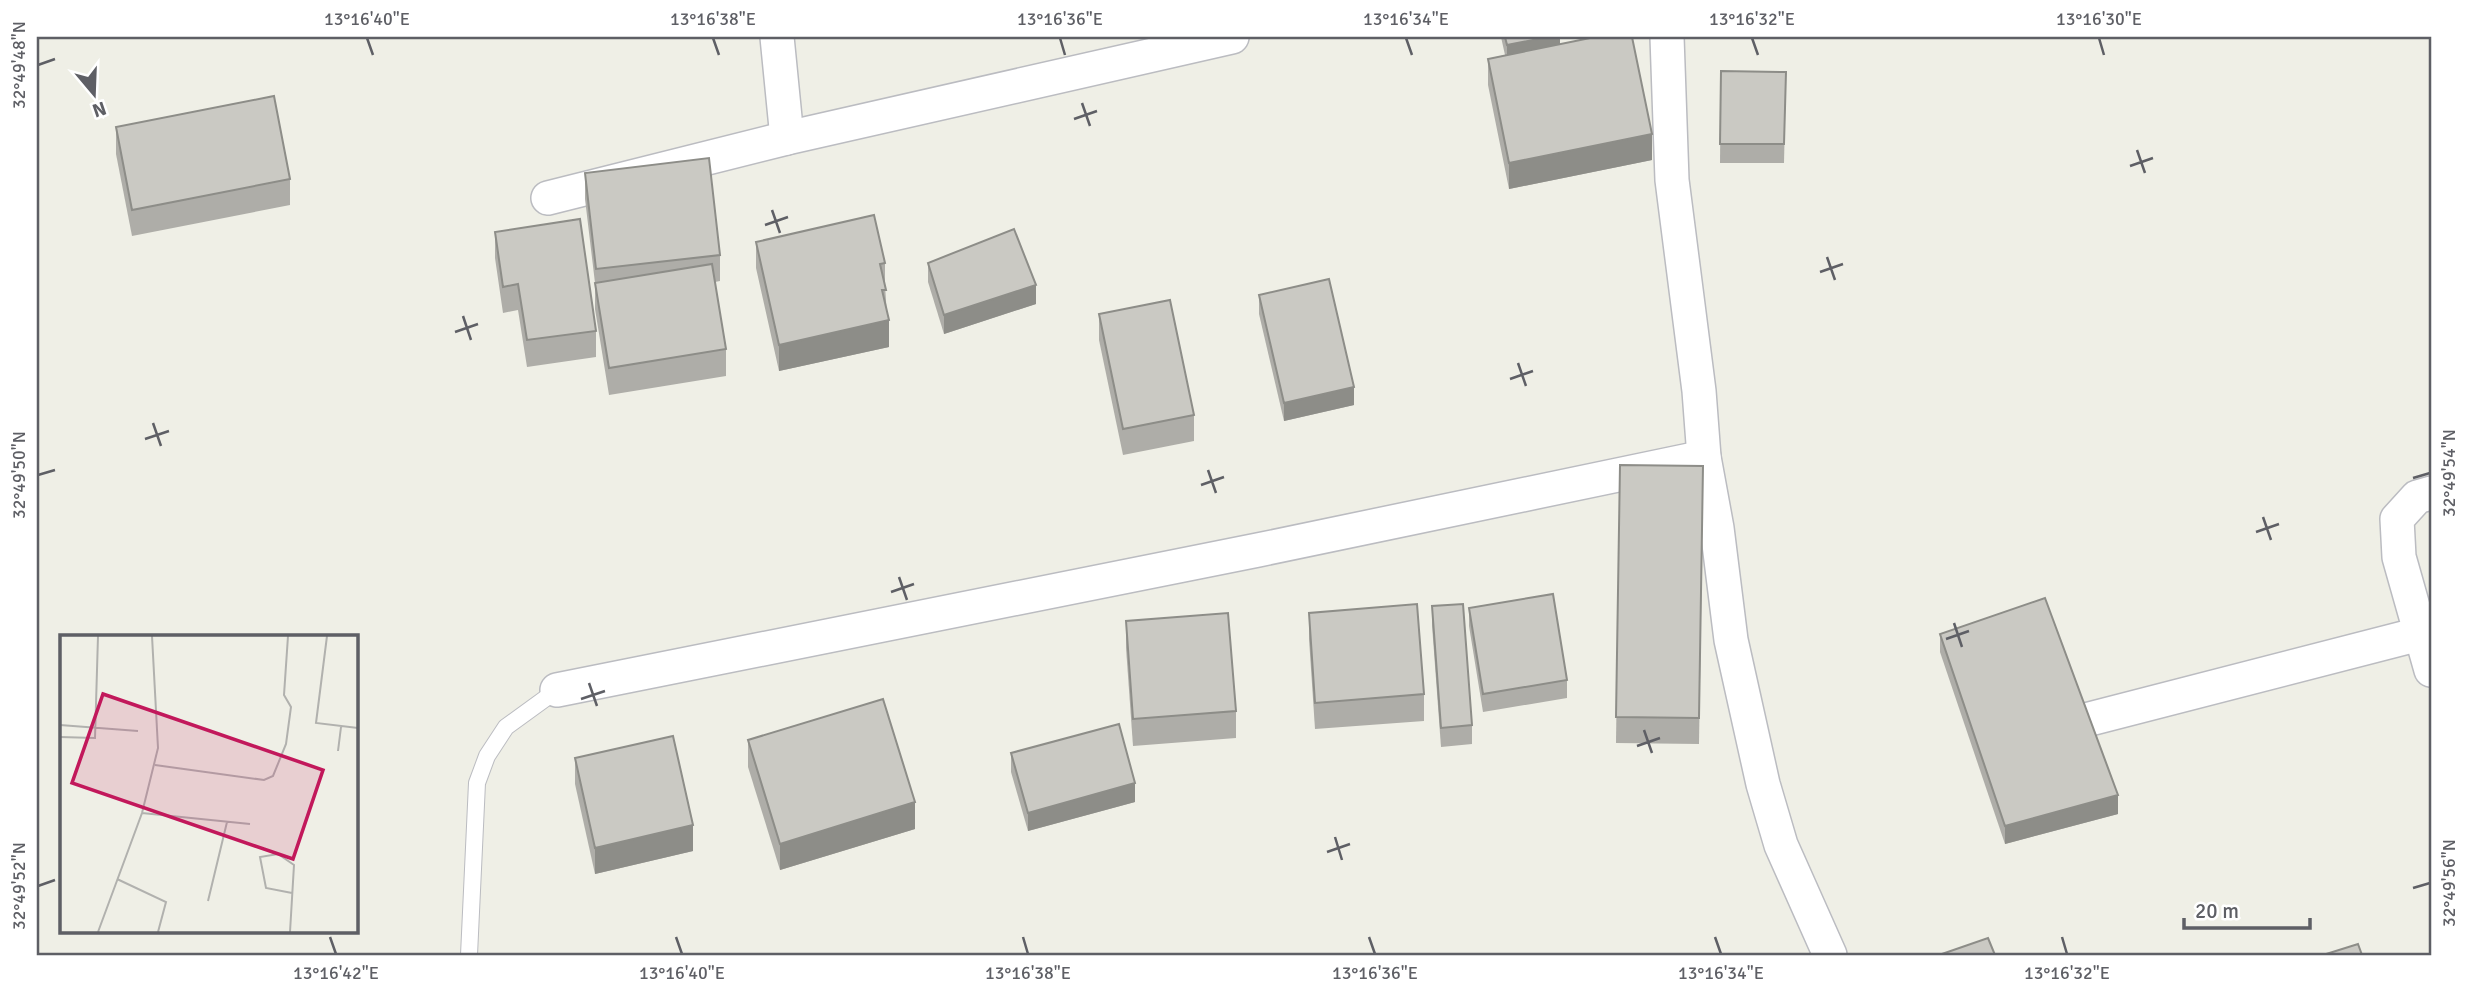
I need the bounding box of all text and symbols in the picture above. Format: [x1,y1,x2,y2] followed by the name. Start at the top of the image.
[324,8,410,30] text: 13°16'40"E
[670,8,756,30] text: 13°16'38"E
[1017,8,1103,30] text: 13°16'36"E
[1363,8,1449,30] text: 13°16'34"E
[1709,8,1795,30] text: 13°16'32"E
[2056,8,2142,30] text: 13°16'30"E
[8,21,30,109] text: 32°49'48"N
[60,60,130,130] north arrow
[89,96,109,123] text: N
[2438,429,2460,517] text: 32°49'54"N
[8,431,30,519] text: 32°49'50"N
[60,635,357,932] inset map
[2438,839,2460,927] text: 32°49'56"N
[8,842,30,930] text: 32°49'52"N
[2184,887,2310,931] scale bar
[2195,898,2239,924] text: 20 m
[293,962,379,984] text: 13°16'42"E
[639,962,725,984] text: 13°16'40"E
[985,962,1071,984] text: 13°16'38"E
[1332,962,1418,984] text: 13°16'36"E
[1678,962,1764,984] text: 13°16'34"E
[2024,962,2110,984] text: 13°16'32"E

